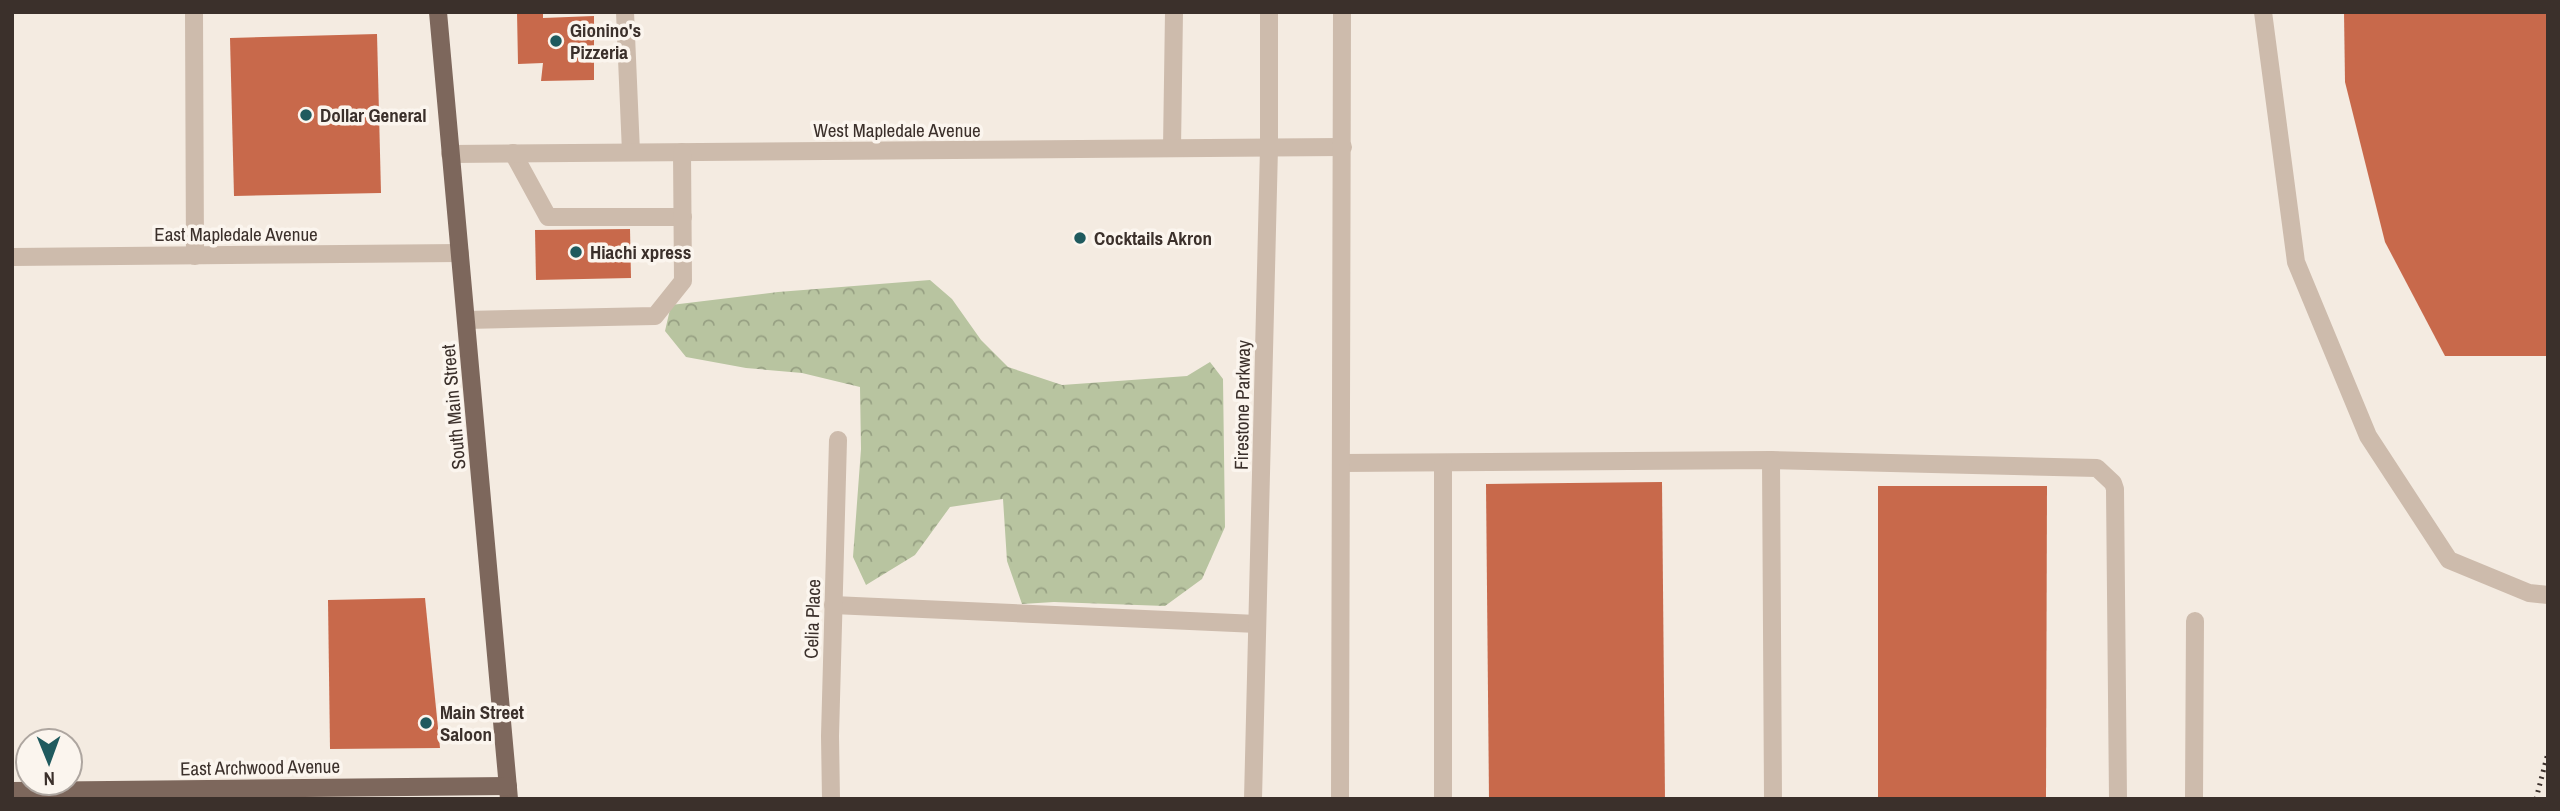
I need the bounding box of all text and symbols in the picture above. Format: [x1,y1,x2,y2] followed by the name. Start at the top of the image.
[570,17,641,65] place label: Gionino's Pizzeria
[548,33,564,49] marker: Gionino's Pizzeria
[320,102,427,128] place label: Dollar General
[298,107,314,123] marker: Dollar General
[813,117,981,143] street label: West Mapledale Avenue
[154,221,318,247] street label: East Mapledale Avenue
[1094,225,1212,251] place label: Cocktails Akron
[1072,230,1088,246] marker: Cocktails Akron
[590,239,691,265] place label: Hiachi xpress
[568,244,584,260] marker: Hiachi xpress
[1228,340,1256,470] street label: Firestone Parkway
[435,343,471,471] street label: South Main Street
[798,579,826,659] street label: Celia Place
[440,699,524,747] place label: Main Street Saloon
[418,715,434,731] marker: Main Street Saloon
[14,727,84,797] north arrow
[180,753,340,781] street label: East Archwood Avenue
[43,766,55,792] text: N

